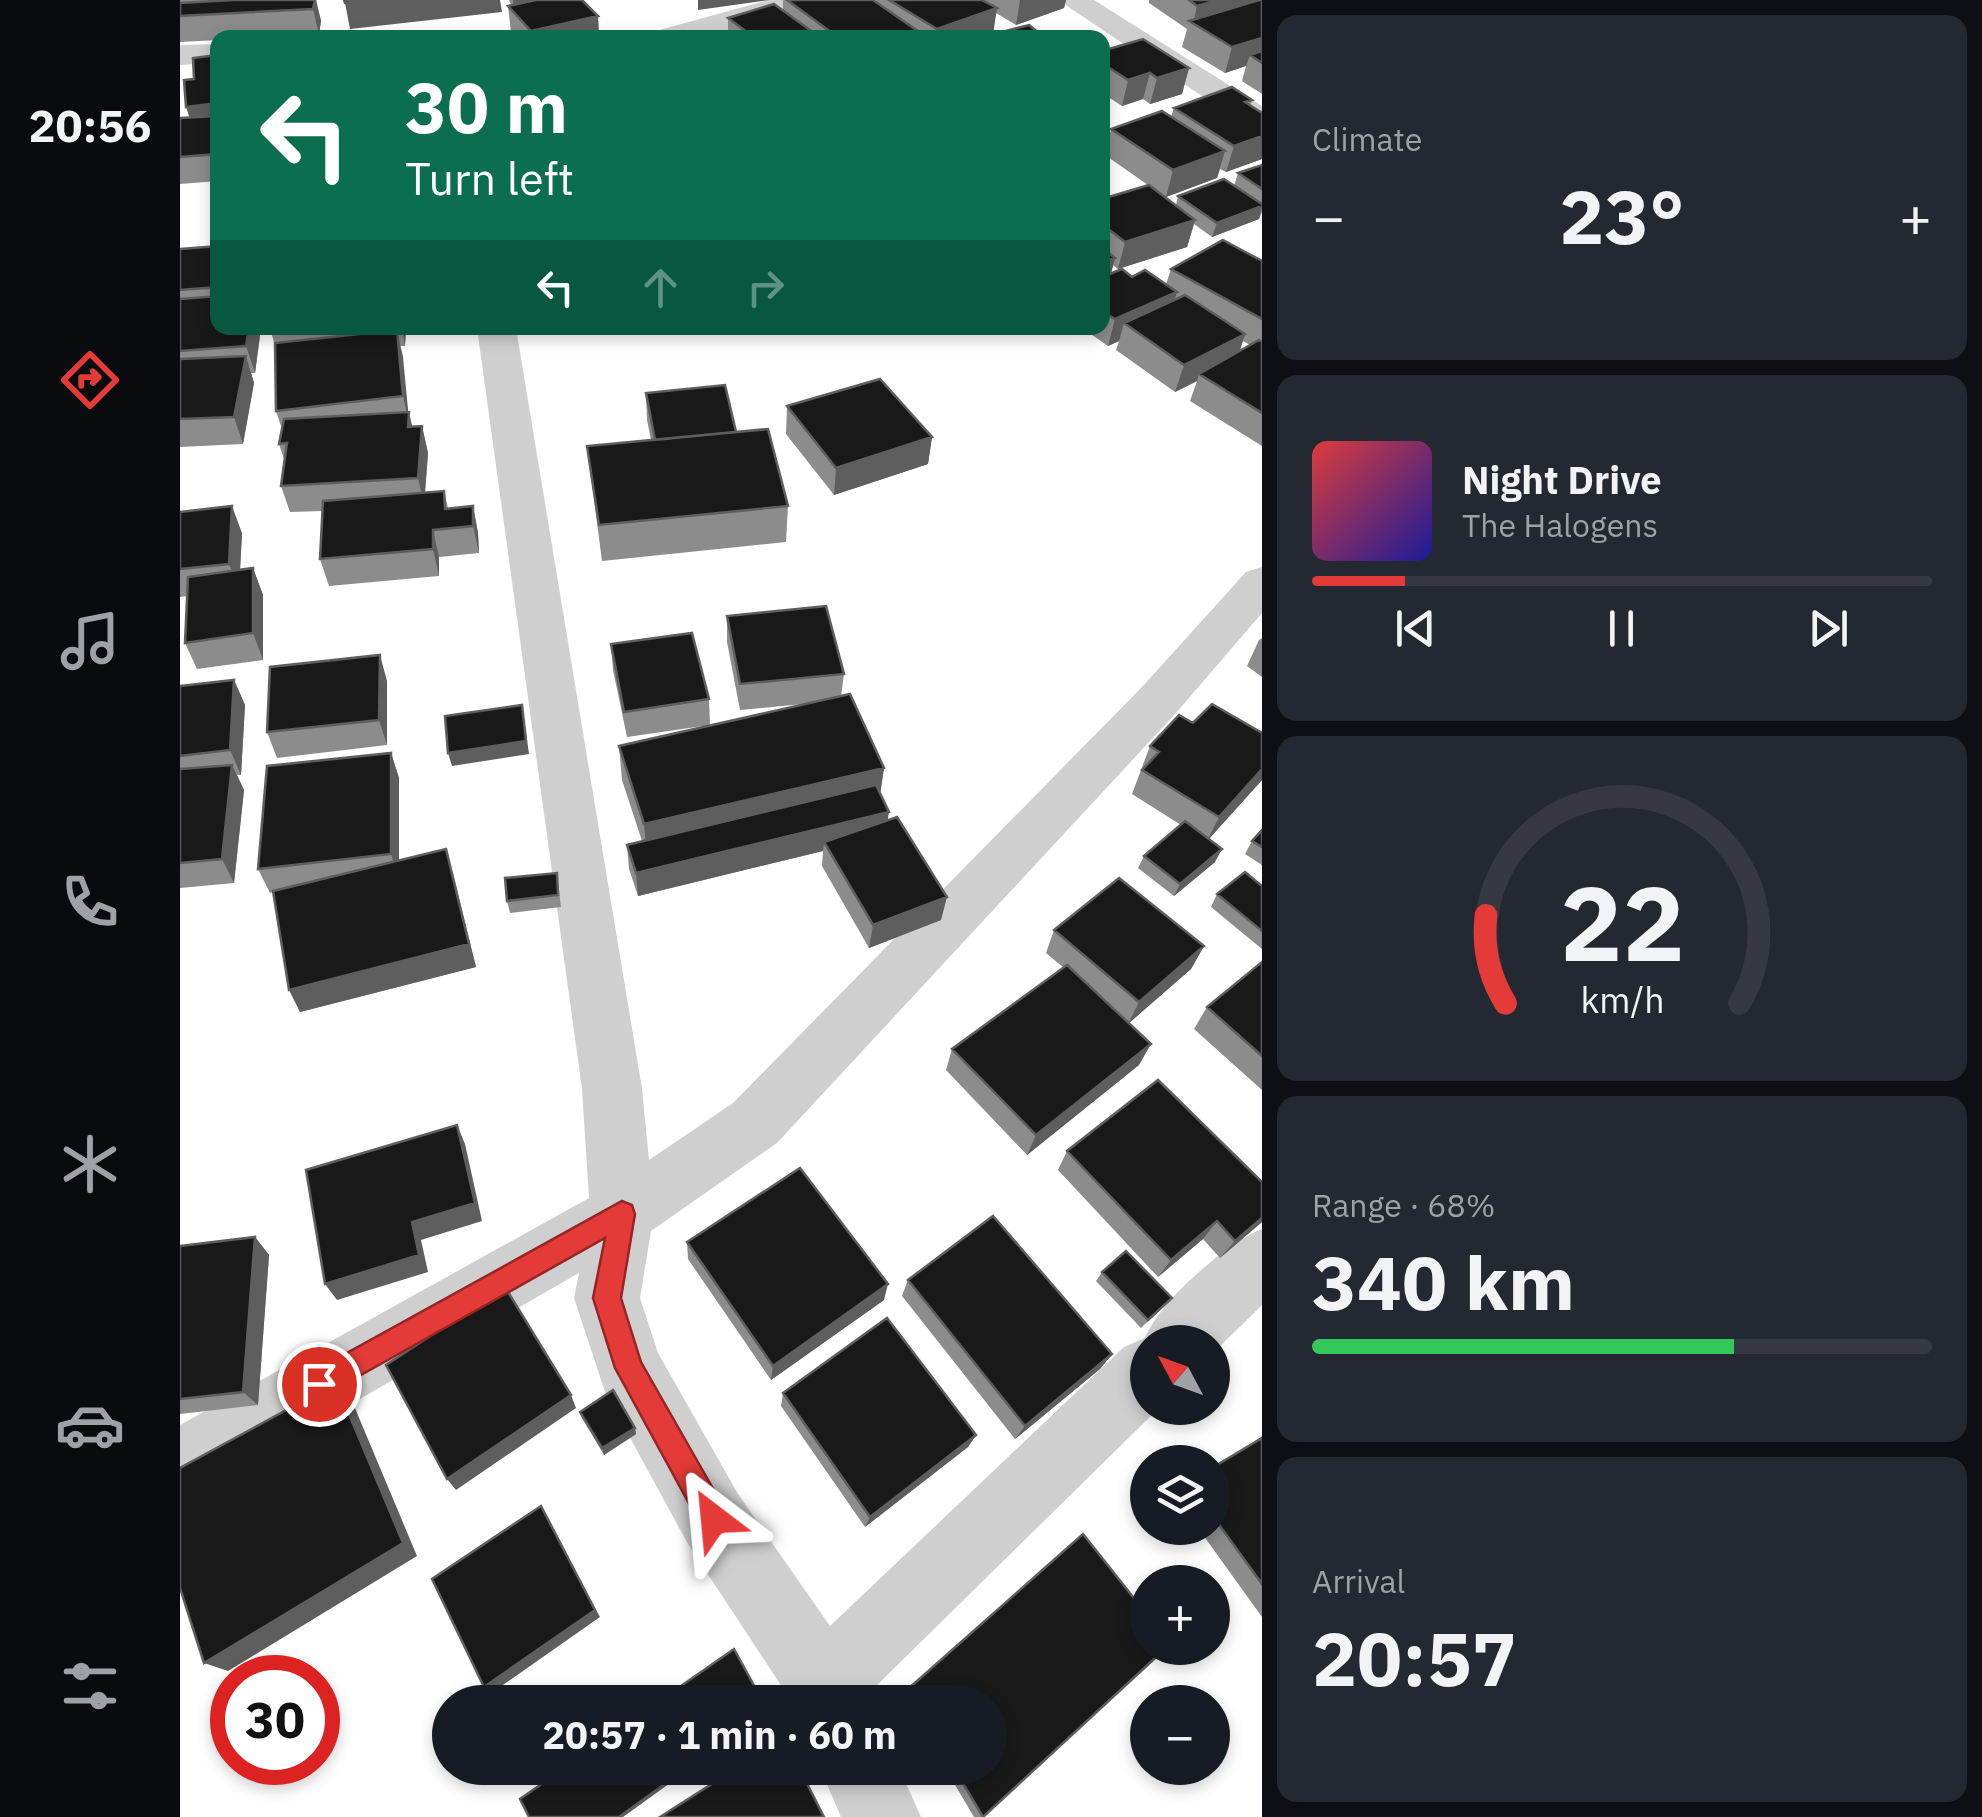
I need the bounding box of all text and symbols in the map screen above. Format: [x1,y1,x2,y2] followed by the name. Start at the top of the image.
[405,61,568,152] text: 30 m
[240,70,370,200] icon: left
[29,96,151,154] text: 20:56
[1312,118,1422,160] text: Climate
[405,149,574,207] text: Turn left
[1559,167,1685,265] text: 23°
[1312,181,1345,252] text: −
[1899,181,1932,252] text: +
[528,260,583,315] icon: left
[633,260,688,315] icon: ahead
[738,260,793,315] icon: right
[55,345,125,415] icon: directions
[1462,455,1662,504] text: Night Drive
[1462,504,1658,546] text: The Halogens
[1388,601,1443,656] icon: previous
[1594,601,1649,656] icon: pause
[1801,601,1856,656] icon: next
[55,606,125,676] icon: music
[1560,854,1684,990] text: 22
[55,867,125,937] icon: phone
[1580,976,1664,1023] text: km/h
[55,1129,125,1199] icon: climate
[1312,1184,1495,1226] text: Range · 68%
[1312,1233,1575,1331] text: 340 km
[1130,1325,1230,1425] north arrow
[1130,1325,1230,1785] map controls
[277,1342,362,1427] pin
[292,1357,347,1412] icon: arrive
[55,1390,125,1460] icon: car
[1130,1445,1230,1545] button: layers
[662,1467,766,1571] position arrow
[1312,1560,1405,1602] text: Arrival
[1130,1565,1230,1665] button: +
[1312,1609,1517,1707] text: 20:57
[55,1651,125,1721] icon: filters
[210,1655,340,1785] speed limit sign: 30
[1130,1685,1230,1785] button: −
[542,1710,897,1759] text: 20:57 · 1 min · 60 m

